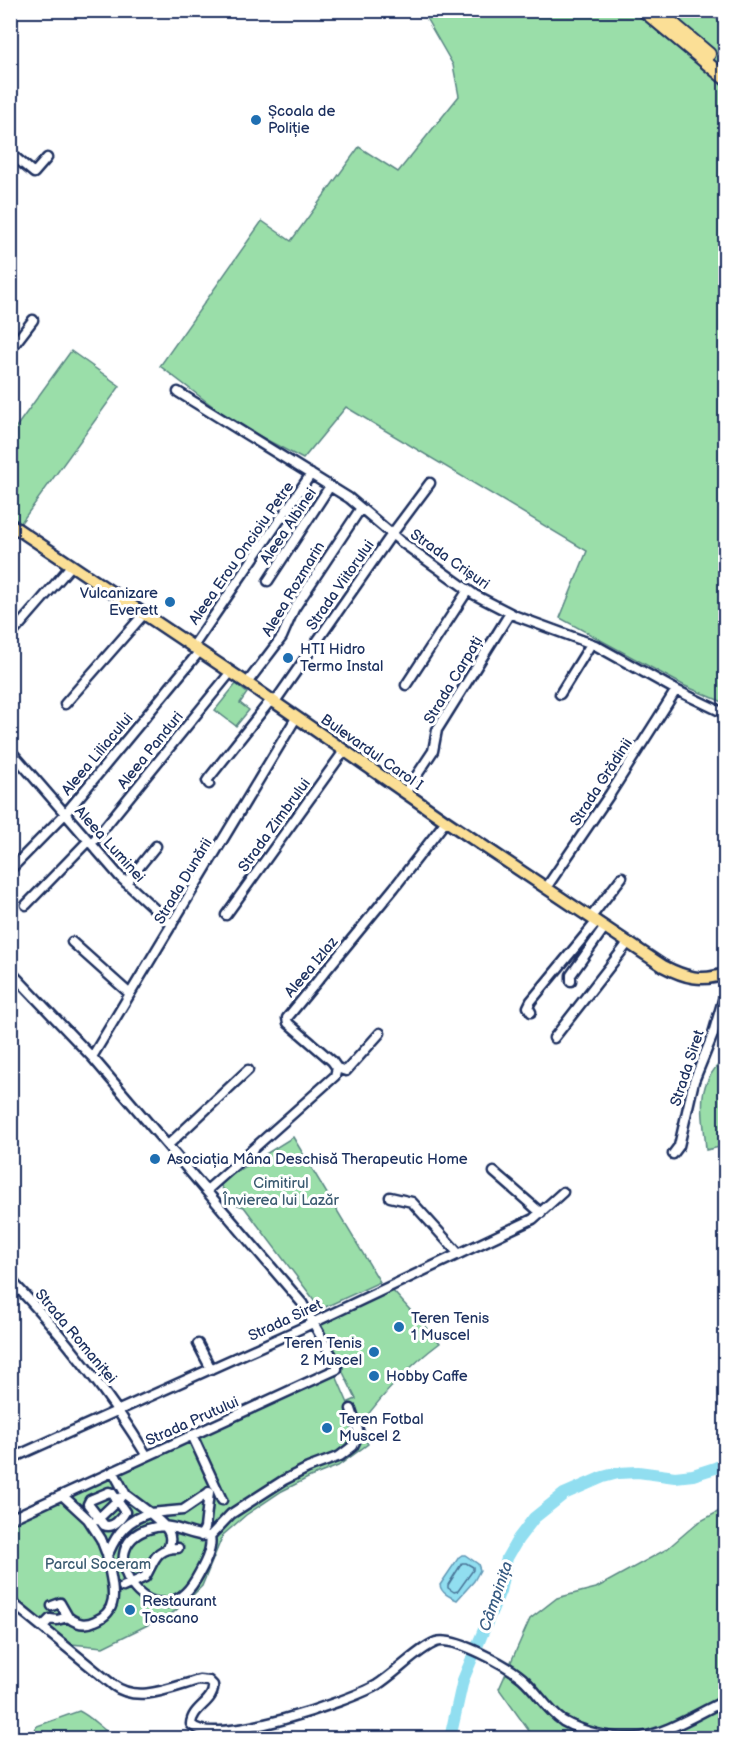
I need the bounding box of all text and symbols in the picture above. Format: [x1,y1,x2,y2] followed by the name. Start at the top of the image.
[268,102,335,138] place label: Școala de Poliție
[249,113,263,127] marker: Școala de Poliție
[185,478,298,629] street label: Aleea Erou Oncioiu Petre
[256,484,321,568] street label: Aleea Albinei
[406,525,493,594] street label: Strada Crișuri
[302,536,379,634] street label: Strada Viitorului
[258,538,329,640] street label: Aleea Rozmarin
[80,584,158,620] place label: Vulcanizare Everett
[163,595,177,609] marker: Vulcanizare Everett
[420,633,487,727] street label: Strada Carpați
[300,640,383,676] place label: HTI Hidro Termo Instal
[281,651,295,665] marker: HTI Hidro Termo Instal
[113,708,187,793] street label: Aleea Panduri
[57,709,137,799] street label: Aleea Liliacului
[317,710,427,795] street label: Bulevardul Carol I
[566,735,637,830] street label: Strada Grădinii
[234,775,315,876] street label: Strada Zimbrului
[70,802,149,887] street label: Aleea Luminei
[150,835,217,928] street label: Strada Dunării
[280,932,343,1002] street label: Aleea Izlaz
[666,1027,709,1109] street label: Strada Siret
[167,1150,468,1169] place label: Asociația Mâna Deschisă Therapeutic Home
[148,1152,162,1166] marker: Asociația Mâna Deschisă Therapeutic Home
[222,1174,339,1210] park label: Cimitirul Învierea lui Lazăr
[31,1285,121,1387] street label: Strada Romaniței
[245,1295,326,1346] street label: Strada Siret
[411,1309,490,1345] place label: Teren Tenis 1 Muscel
[392,1320,406,1334] marker: Teren Tenis 1 Muscel
[284,1334,363,1370] place label: Teren Tenis 2 Muscel
[367,1345,381,1359] marker: Teren Tenis 2 Muscel
[386,1367,468,1386] place label: Hobby Caffe
[367,1369,381,1383] marker: Hobby Caffe
[143,1392,242,1450] street label: Strada Prutului
[339,1410,424,1446] place label: Teren Fotbal Muscel 2
[320,1421,334,1435] marker: Teren Fotbal Muscel 2
[45,1555,151,1574] park label: Parcul Soceram
[476,1559,517,1634] water label: Câmpinița
[142,1592,217,1628] place label: Restaurant Toscano
[123,1603,137,1617] marker: Restaurant Toscano

